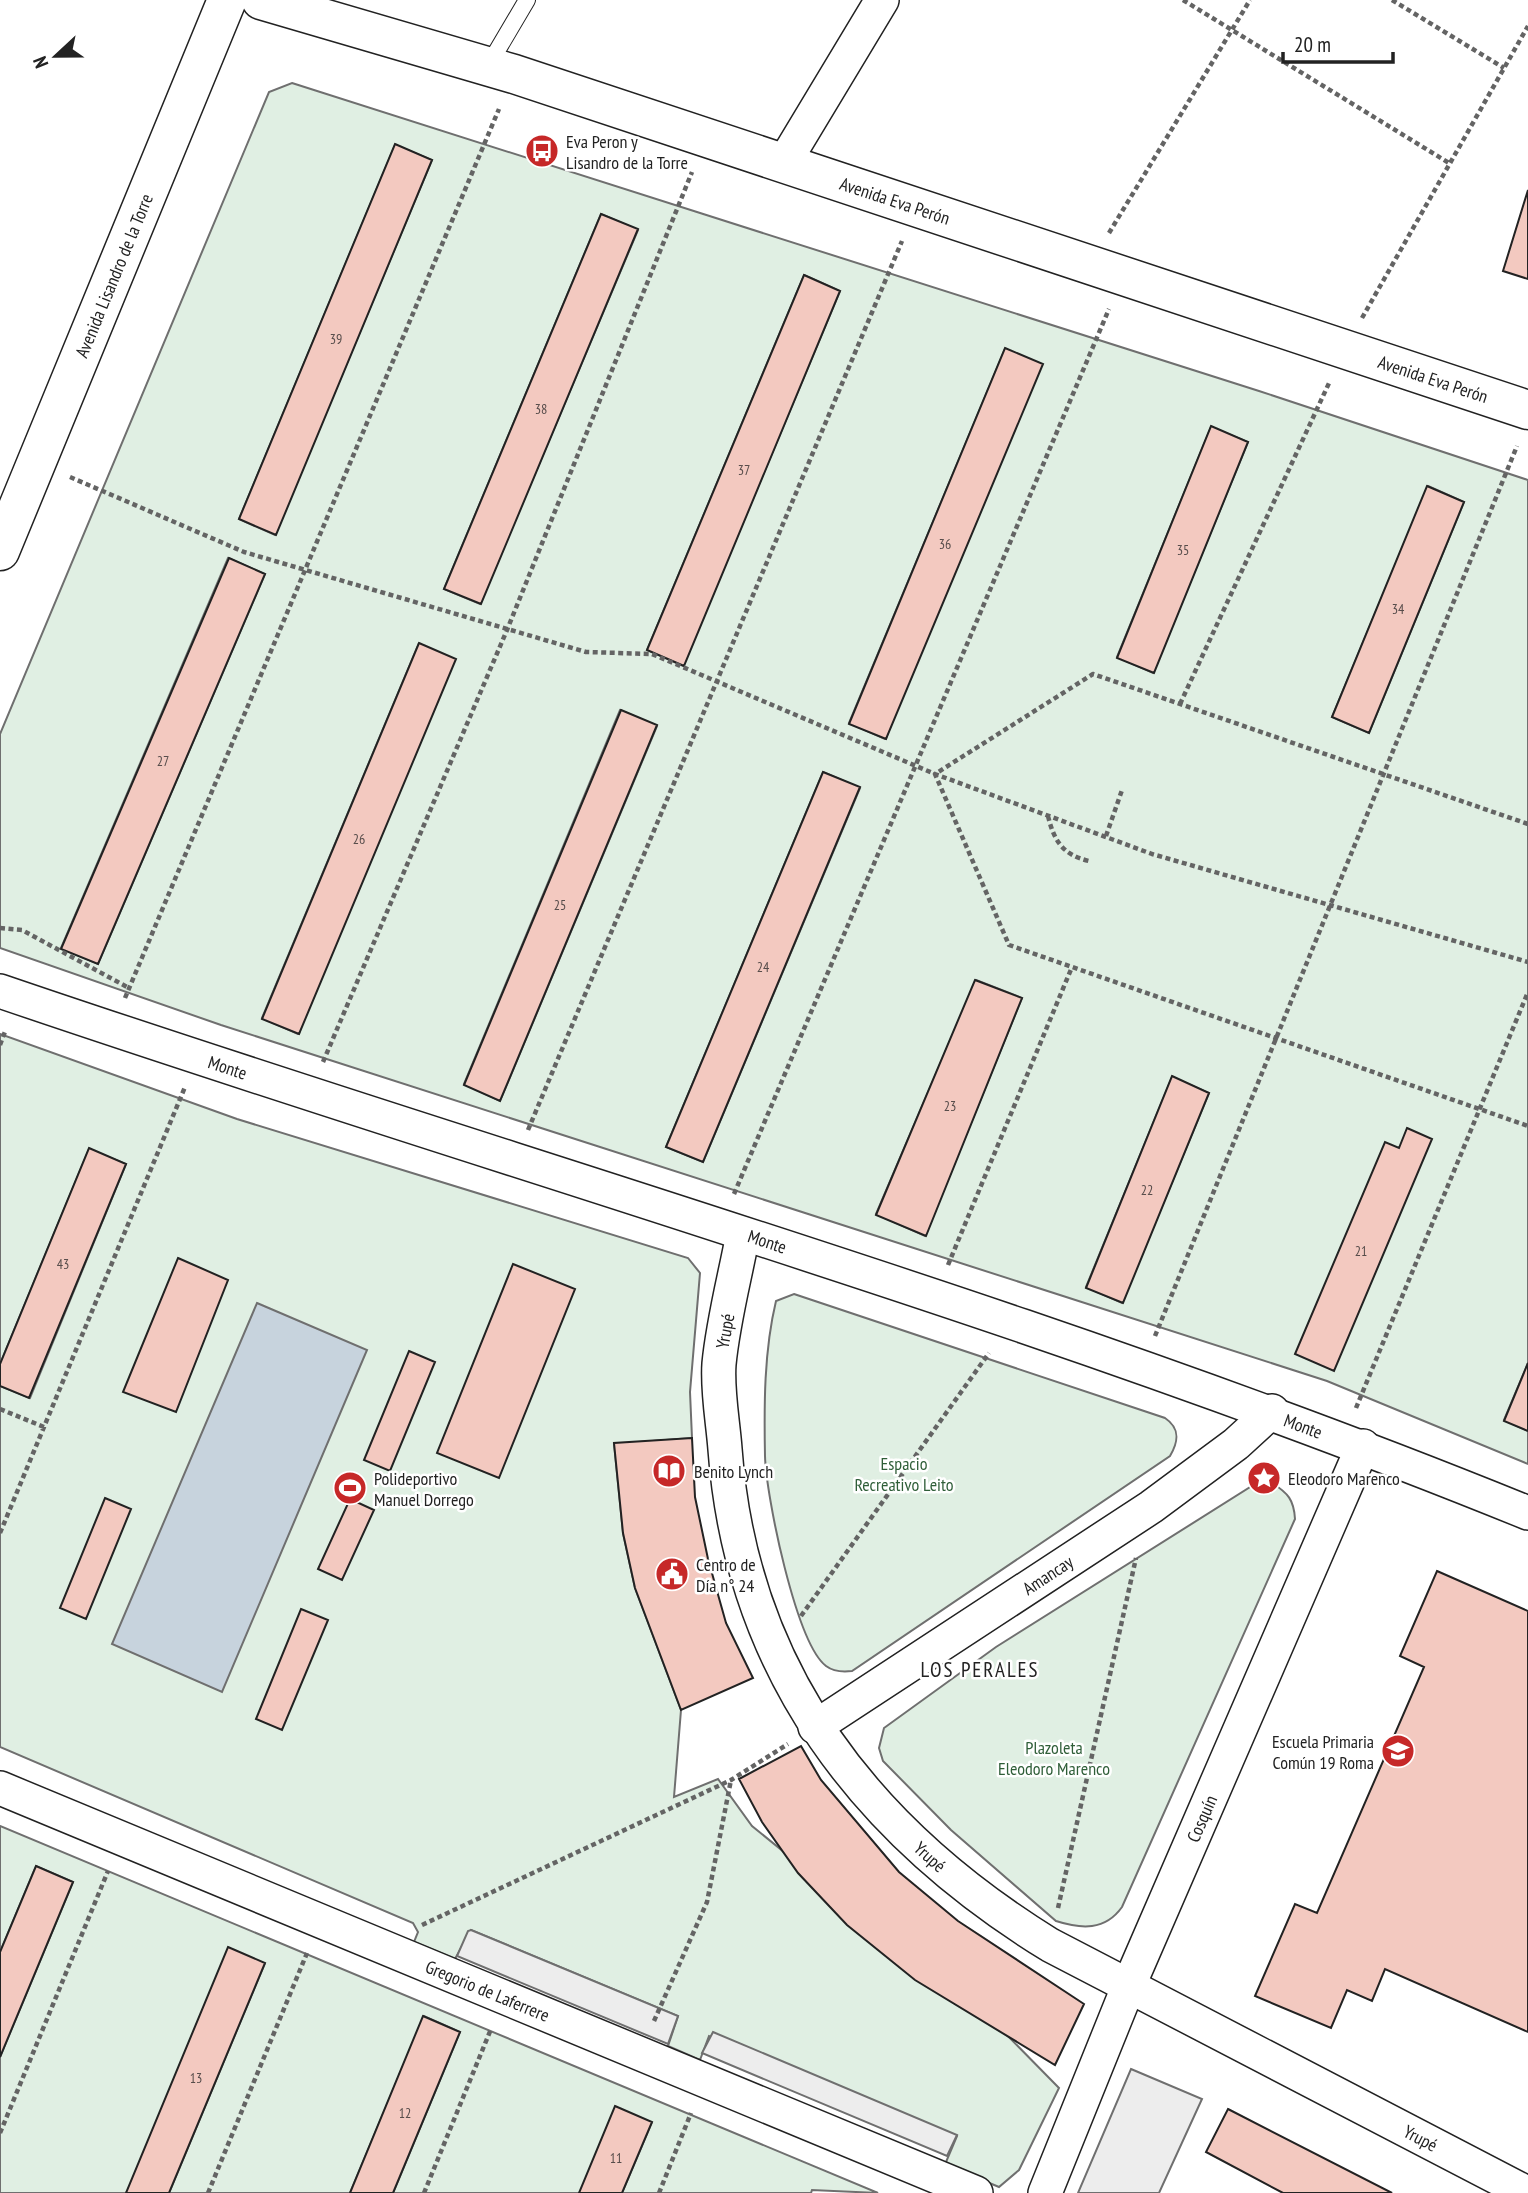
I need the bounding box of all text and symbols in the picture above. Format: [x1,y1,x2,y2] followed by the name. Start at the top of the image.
[21,21,91,91] north arrow
[1283,21,1393,65] scale bar
[1294,31,1331,58] text: 20 m
[27,53,53,72] text: N
[566,130,688,174] place label: Eva Peron y Lisandro de la Torre
[523,132,561,170] bus stop icon: Eva Peron y Lisandro de la Torre
[837,171,953,229] street label: Avenida Eva Perón
[70,190,157,361] street label: Avenida Lisandro de la Torre
[330,330,342,348] house number: 39
[1375,350,1491,408] street label: Avenida Eva Perón
[535,400,547,418] house number: 38
[738,461,750,479] house number: 37
[939,535,951,553] house number: 36
[1177,541,1189,559] house number: 35
[1392,600,1405,618] house number: 34
[157,752,169,770] house number: 27
[353,830,365,848] house number: 26
[554,896,566,914] house number: 25
[757,958,770,976] house number: 24
[205,1050,250,1084] street label: Monte
[944,1097,956,1115] house number: 23
[1141,1181,1153,1199] house number: 22
[745,1224,790,1258] street label: Monte
[1355,1242,1367,1260] house number: 21
[57,1255,69,1273] house number: 43
[711,1312,739,1350] street label: Yrupé
[1281,1408,1326,1443] street label: Monte
[650,1452,688,1490] library icon: Benito Lynch
[854,1452,954,1496] park label: Espacio Recreativo Leito
[1245,1459,1283,1497] place icon: Eleodoro Marenco
[694,1460,773,1483] place label: Benito Lynch
[374,1467,474,1511] place label: Polideportivo Manuel Dorrego
[1288,1467,1400,1490] place label: Eleodoro Marenco
[331,1469,369,1507] sports icon: Polideportivo Manuel Dorrego
[1018,1550,1077,1600] street label: Amancay
[696,1553,756,1597] place label: Centro de Día n° 24
[653,1555,691,1593] public building icon: Centro de Día n° 24
[920,1656,1040,1683] district label: LOS PERALES
[1272,1730,1374,1774] place label: Escuela Primaria Común 19 Roma
[1379,1732,1417,1770] school or university icon: Escuela Primaria Común 19 Roma
[998,1736,1110,1780] park label: Plazoleta Eleodoro Marenco
[1181,1791,1222,1845] street label: Cosquín
[909,1836,951,1877] street label: Yrupé
[422,1954,553,2026] street label: Gregorio de Laferrere
[190,2069,202,2087] house number: 13
[399,2104,411,2122] house number: 12
[1400,2119,1442,2156] street label: Yrupé
[610,2149,622,2167] house number: 11

